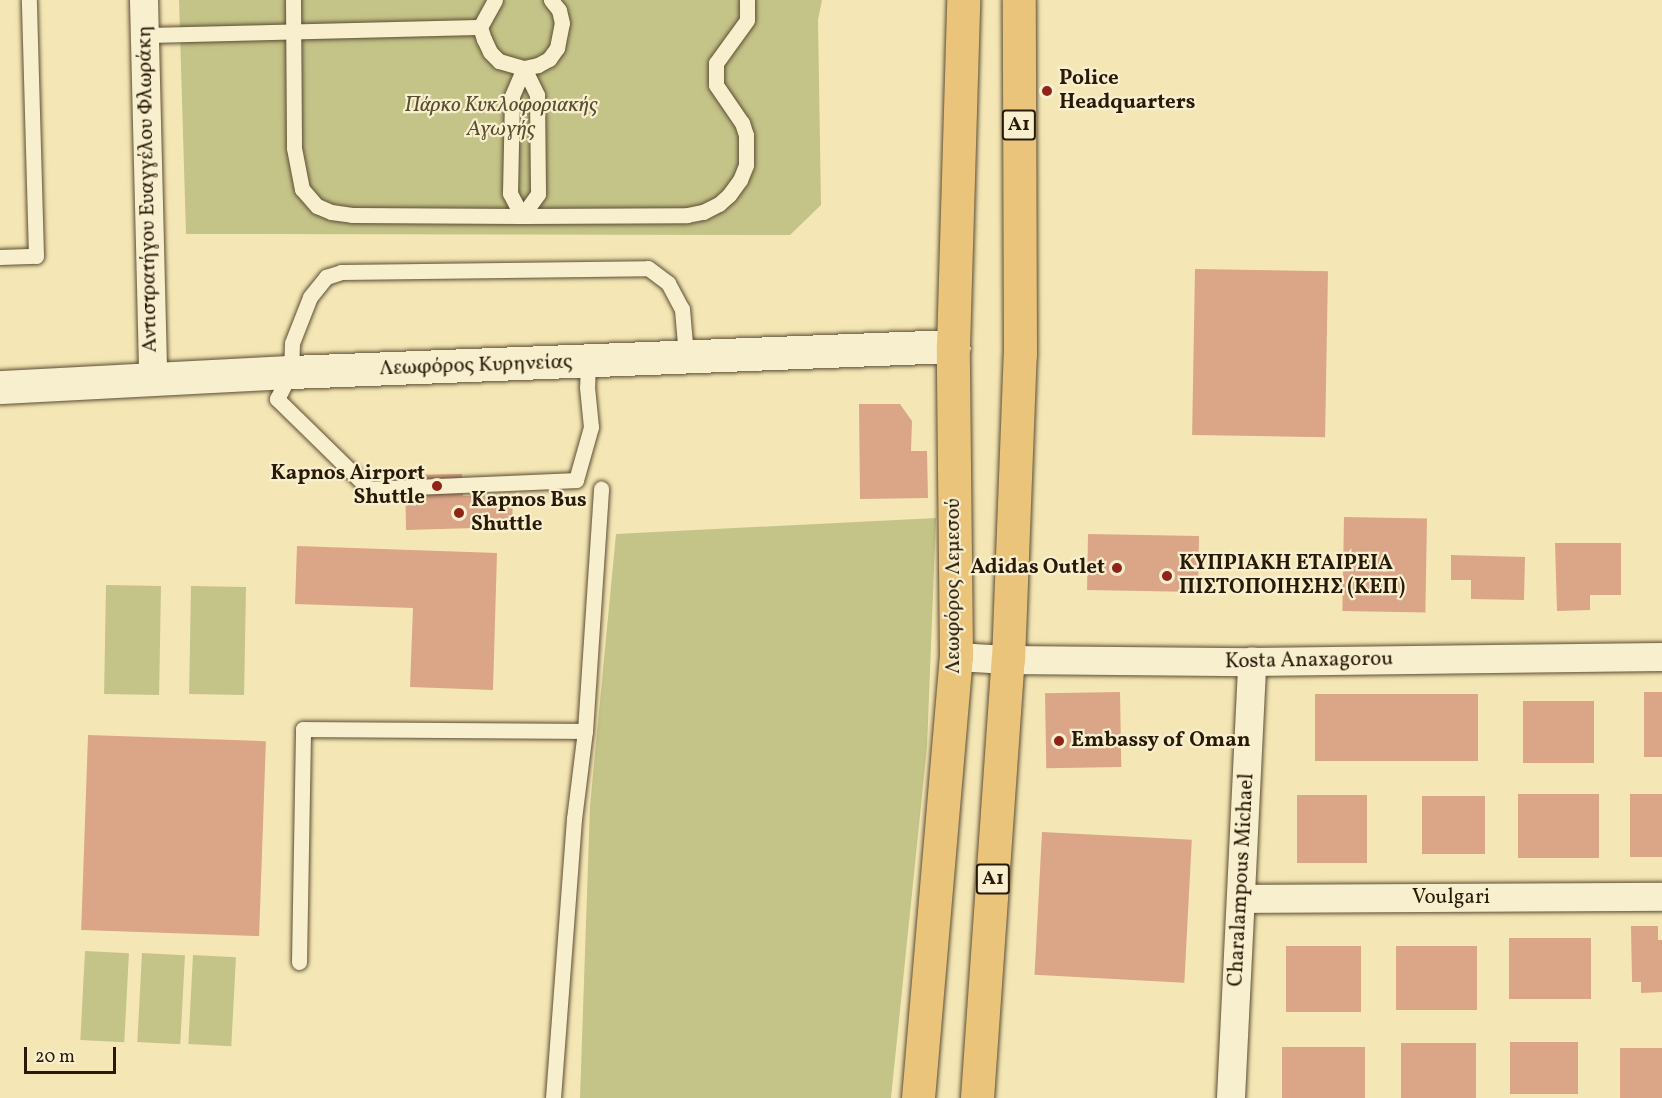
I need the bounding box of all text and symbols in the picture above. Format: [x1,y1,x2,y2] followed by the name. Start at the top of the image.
[133,25,163,353] street label: Αντιστρατήγου Ευαγγέλου Φλωράκη
[1059,66,1195,116] place label: Police Headquarters
[1040,84,1054,98] marker: Police Headquarters
[405,93,597,143] park label: Πάρκο Κυκλοφοριακής Αγωγής
[1001,108,1037,142] road number: A1
[379,350,573,382] street label: Λεωφόρος Κυρηνείας
[271,461,425,511] place label: Kapnos Airport Shuttle
[430,479,444,493] marker: Kapnos Airport Shuttle
[471,488,587,538] place label: Kapnos Bus Shuttle
[941,498,967,674] street label: Λεωφόρος Λεμεσού
[452,506,466,520] marker: Kapnos Bus Shuttle
[1179,551,1405,601] place label: ΚΥΠΡΙΑΚΗ ΕΤΑΙΡΕΙΑ ΠΙΣΤΟΠΟΙΗΣΗΣ (ΚΕΠ)
[970,555,1105,581] place label: Adidas Outlet
[1110,561,1124,575] marker: Adidas Outlet
[1160,569,1174,583] marker: ΚΥΠΡΙΑΚΗ ΕΤΑΙΡΕΙΑ ΠΙΣΤΟΠΟΙΗΣΗΣ (ΚΕΠ)
[1225,647,1393,675] street label: Kosta Anaxagorou
[1071,728,1249,754] place label: Embassy of Oman
[1052,734,1066,748] marker: Embassy of Oman
[1224,773,1260,987] street label: Charalampous Michael
[975,862,1011,896] road number: A1
[1412,885,1490,911] street label: Voulgari
[27,1035,118,1073] scale bar
[35,1045,75,1070] text: 20 m

